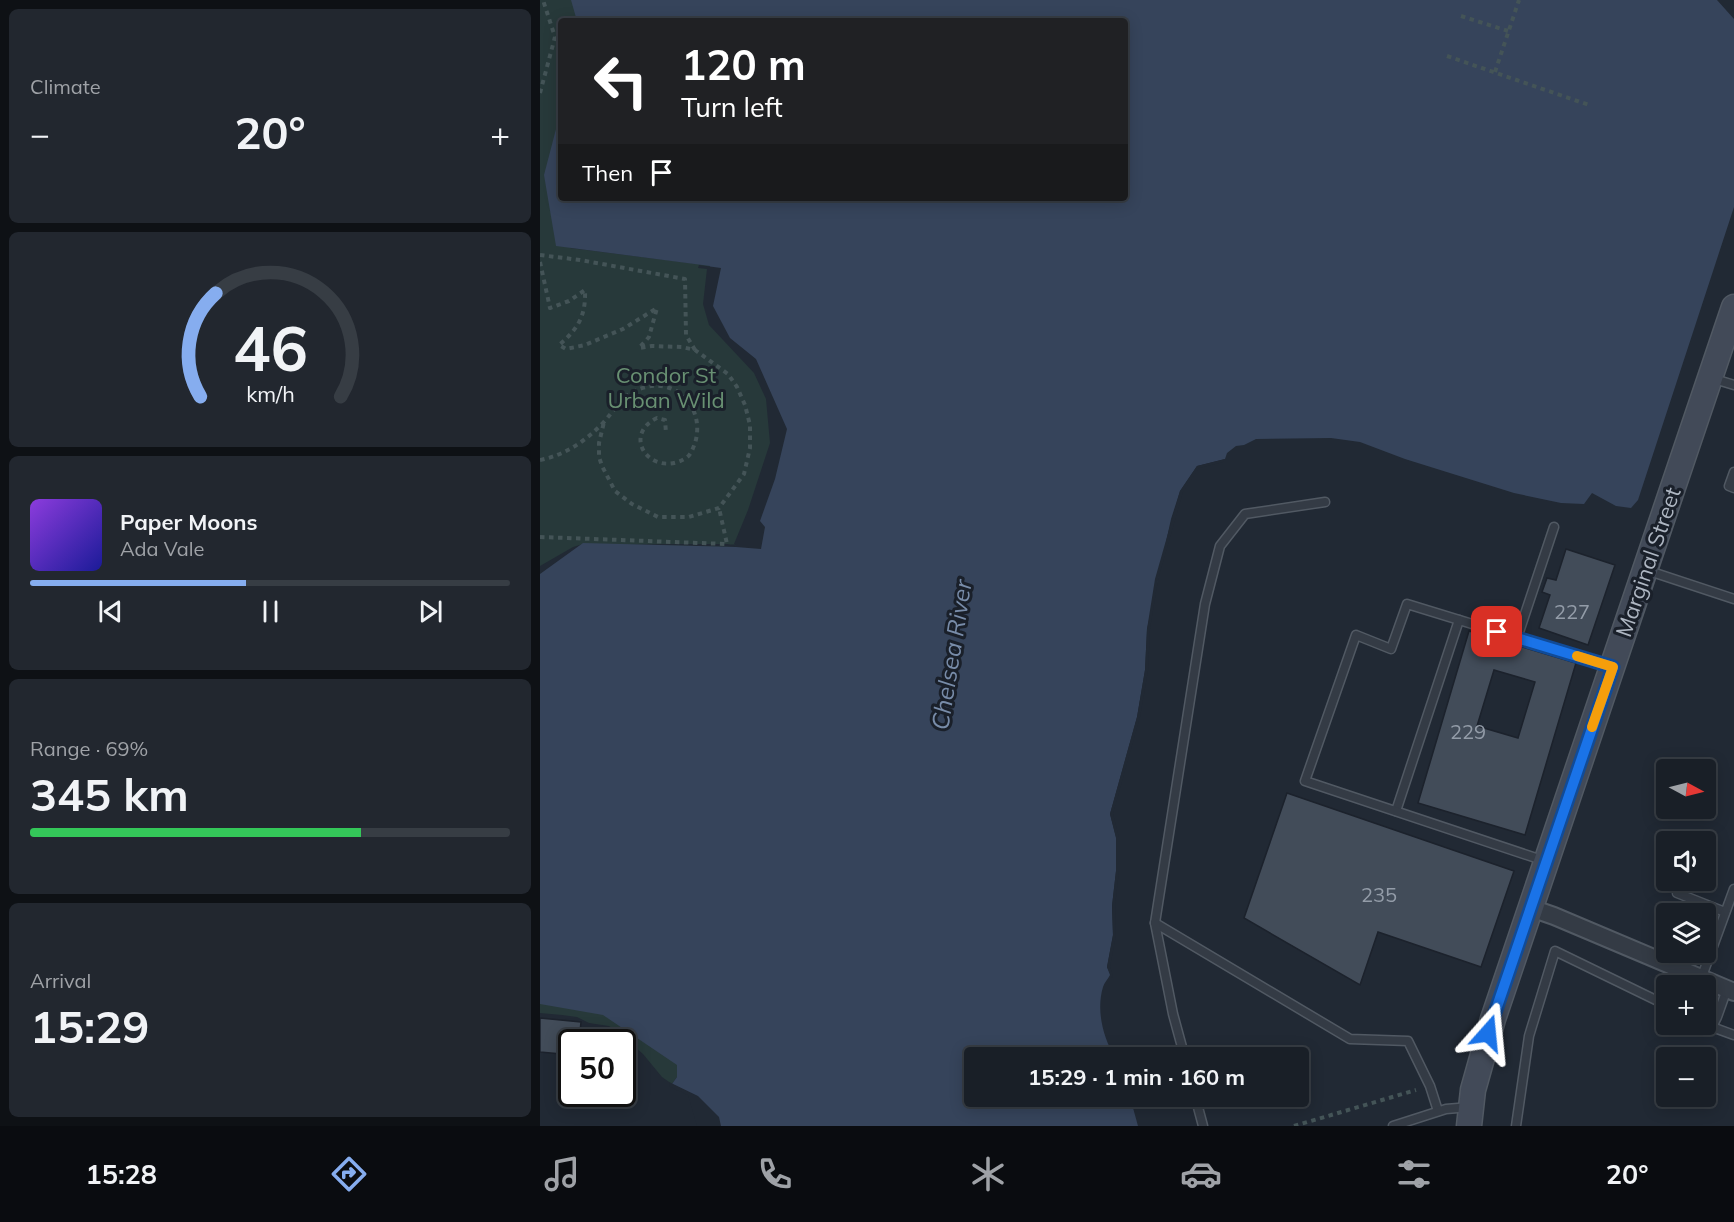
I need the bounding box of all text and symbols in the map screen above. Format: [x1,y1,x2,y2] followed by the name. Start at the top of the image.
[681,38,806,91] text: 120 m
[582,42,660,120] icon: left
[30,74,101,99] text: Climate
[681,90,783,124] text: Turn left
[234,104,306,160] text: 20°
[30,113,50,154] text: −
[490,113,510,154] text: +
[645,156,678,189] icon: arrive
[582,159,633,187] text: Then
[233,308,307,387] text: 46
[607,361,725,414] park label: Condor St Urban Wild
[246,380,294,407] text: km/h
[1609,483,1687,640] street label: Marginal Street
[120,508,258,536] text: Paper Moons
[120,536,204,561] text: Ada Vale
[924,576,978,732] water label: Chelsea River
[94,595,127,628] icon: previous
[254,595,287,628] icon: pause
[414,595,447,628] icon: next
[1554,599,1590,624] house number: 227
[1471,606,1522,657] pin
[1480,615,1513,648] icon: arrive
[1450,719,1486,744] house number: 229
[30,736,148,761] text: Range · 69%
[1656,759,1716,819] north arrow
[1656,759,1716,1107] map controls
[30,766,189,822] text: 345 km
[1656,831,1716,891] button: sound
[1361,882,1397,907] house number: 235
[1656,903,1716,963] button: layers
[30,968,91,993] text: Arrival
[1656,975,1716,1035] button: +
[30,998,149,1054] text: 15:29
[1456,1001,1520,1065] position arrow
[558,1029,636,1107] speed limit sign: 50
[1656,1047,1716,1107] button: −
[1028,1063,1245,1091] text: 15:29 · 1 min · 160 m
[328,1153,370,1195] icon: directions
[541,1153,583,1195] icon: music
[754,1153,796,1195] icon: phone
[967,1153,1009,1195] icon: climate
[1180,1153,1222,1195] icon: car
[1393,1153,1435,1195] icon: filters
[85,1157,157,1191] text: 15:28
[1606,1157,1648,1191] text: 20°

